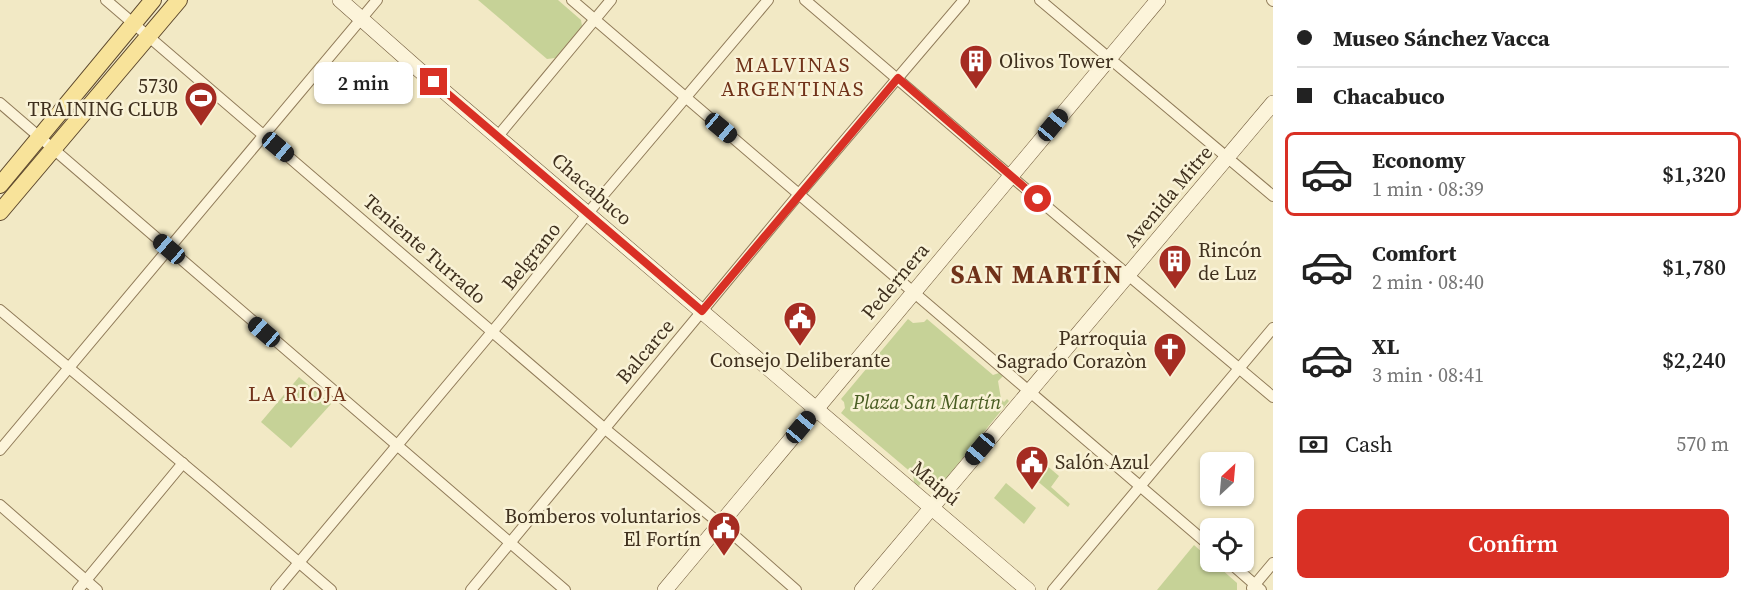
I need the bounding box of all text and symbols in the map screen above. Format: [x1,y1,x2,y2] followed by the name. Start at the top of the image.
[1333,23,1550,53] text: Museo Sánchez Vacca
[958,43,994,90] building icon: Olivos Tower
[999,47,1114,75] place label: Olivos Tower
[721,50,865,103] district label: MALVINAS ARGENTINAS
[314,61,413,103] callout: 2 min
[420,68,447,95] route end
[338,69,389,97] text: 2 min
[27,72,178,123] place label: 5730 TRAINING CLUB
[183,80,219,127] sports icon: 5730 TRAINING CLUB
[1333,81,1445,111] text: Chacabuco
[1035,105,1071,145] car
[701,110,741,146] car
[258,129,298,165] car
[1117,139,1219,253] street label: Avenida Mitre
[1372,145,1466,175] text: Economy
[546,146,638,232] street label: Chacabuco
[1300,147,1354,201] icon: car
[1662,159,1726,189] text: $1,320
[1372,175,1484,203] text: 1 min · 08:39
[1024,185,1051,212] route start
[357,188,493,310] street label: Teniente Turrado
[495,216,567,296] street label: Belgrano
[150,230,188,268] car
[855,236,936,325] street label: Pedernera
[1198,236,1262,287] place label: Rincón de Luz
[1372,238,1456,268] text: Comfort
[1300,240,1354,294] icon: car
[1157,243,1193,290] building icon: Rincón de Luz
[1662,252,1726,282] text: $1,780
[950,256,1124,292] district label: SAN MARTÍN
[1372,268,1484,296] text: 2 min · 08:40
[782,300,818,347] public building icon: Consejo Deliberante
[245,313,283,351] car
[610,313,680,389] street label: Balcarce
[997,324,1148,375] place label: Parroquia Sagrado Corazòn
[1152,331,1188,378] church icon: Parroquia Sagrado Corazòn
[1372,331,1399,361] text: XL
[1300,333,1354,387] icon: car
[1662,345,1726,375] text: $2,240
[710,346,890,374] place label: Consejo Deliberante
[1372,361,1484,389] text: 3 min · 08:41
[248,379,348,408] district label: LA RIOJA
[852,388,1002,416] park label: Plaza San Martín
[783,407,819,447] car
[1297,428,1330,461] icon: cash
[962,429,998,469] car
[1345,429,1393,459] text: Cash
[1676,430,1729,458] text: 570 m
[1014,444,1050,491] public building icon: Salón Azul
[1055,448,1149,476] place label: Salón Azul
[1200,452,1254,506] north arrow
[1200,452,1254,572] map controls
[905,454,967,512] street label: Maipú
[505,502,701,553] place label: Bomberos voluntarios El Fortín
[1297,509,1729,578] button: Confirm
[706,510,742,557] public building icon: Bomberos voluntarios El Fortín
[1200,518,1254,572] button: locate

